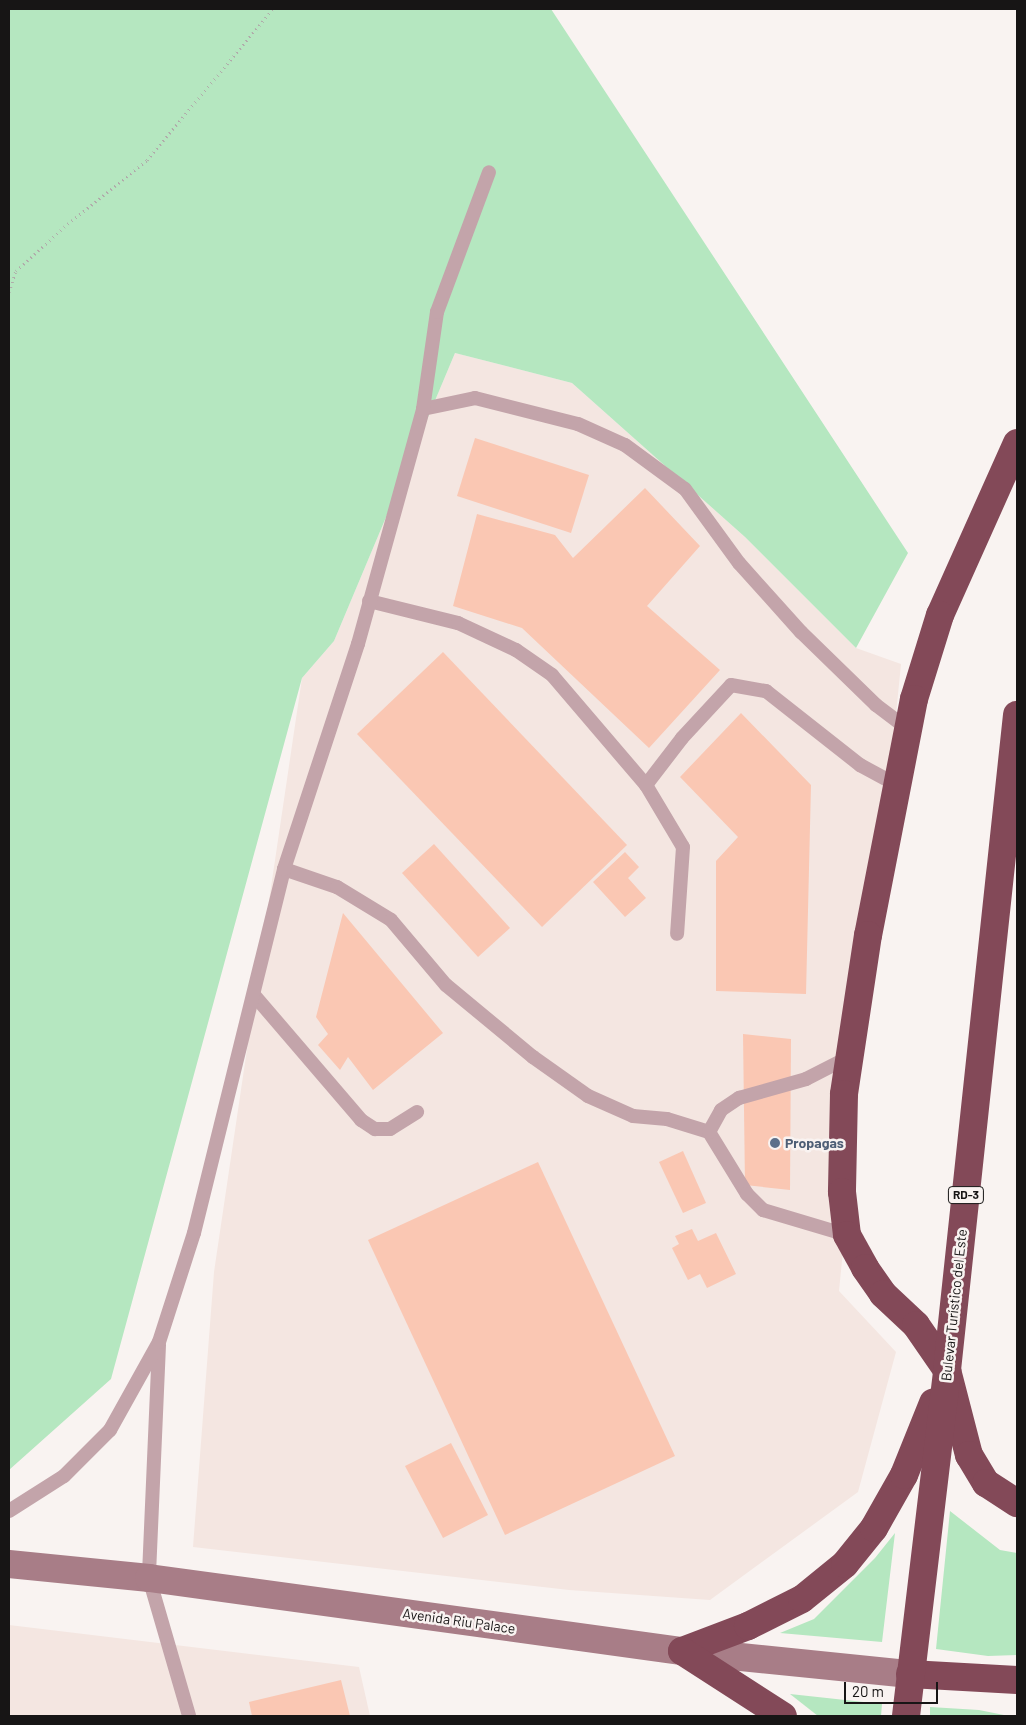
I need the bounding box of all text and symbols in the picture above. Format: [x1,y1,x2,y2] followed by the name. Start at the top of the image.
[785,1135,844,1151] place label: Propagas
[769,1137,781,1149] marker: Propagas
[947,1186,985,1204] road number: RD-3
[938,1228,970,1382] street label: Bulevar Turístico del Este
[402,1605,516,1637] street label: Avenida Riu Palace
[846,1672,940,1704] scale bar
[852,1682,884,1700] text: 20 m

